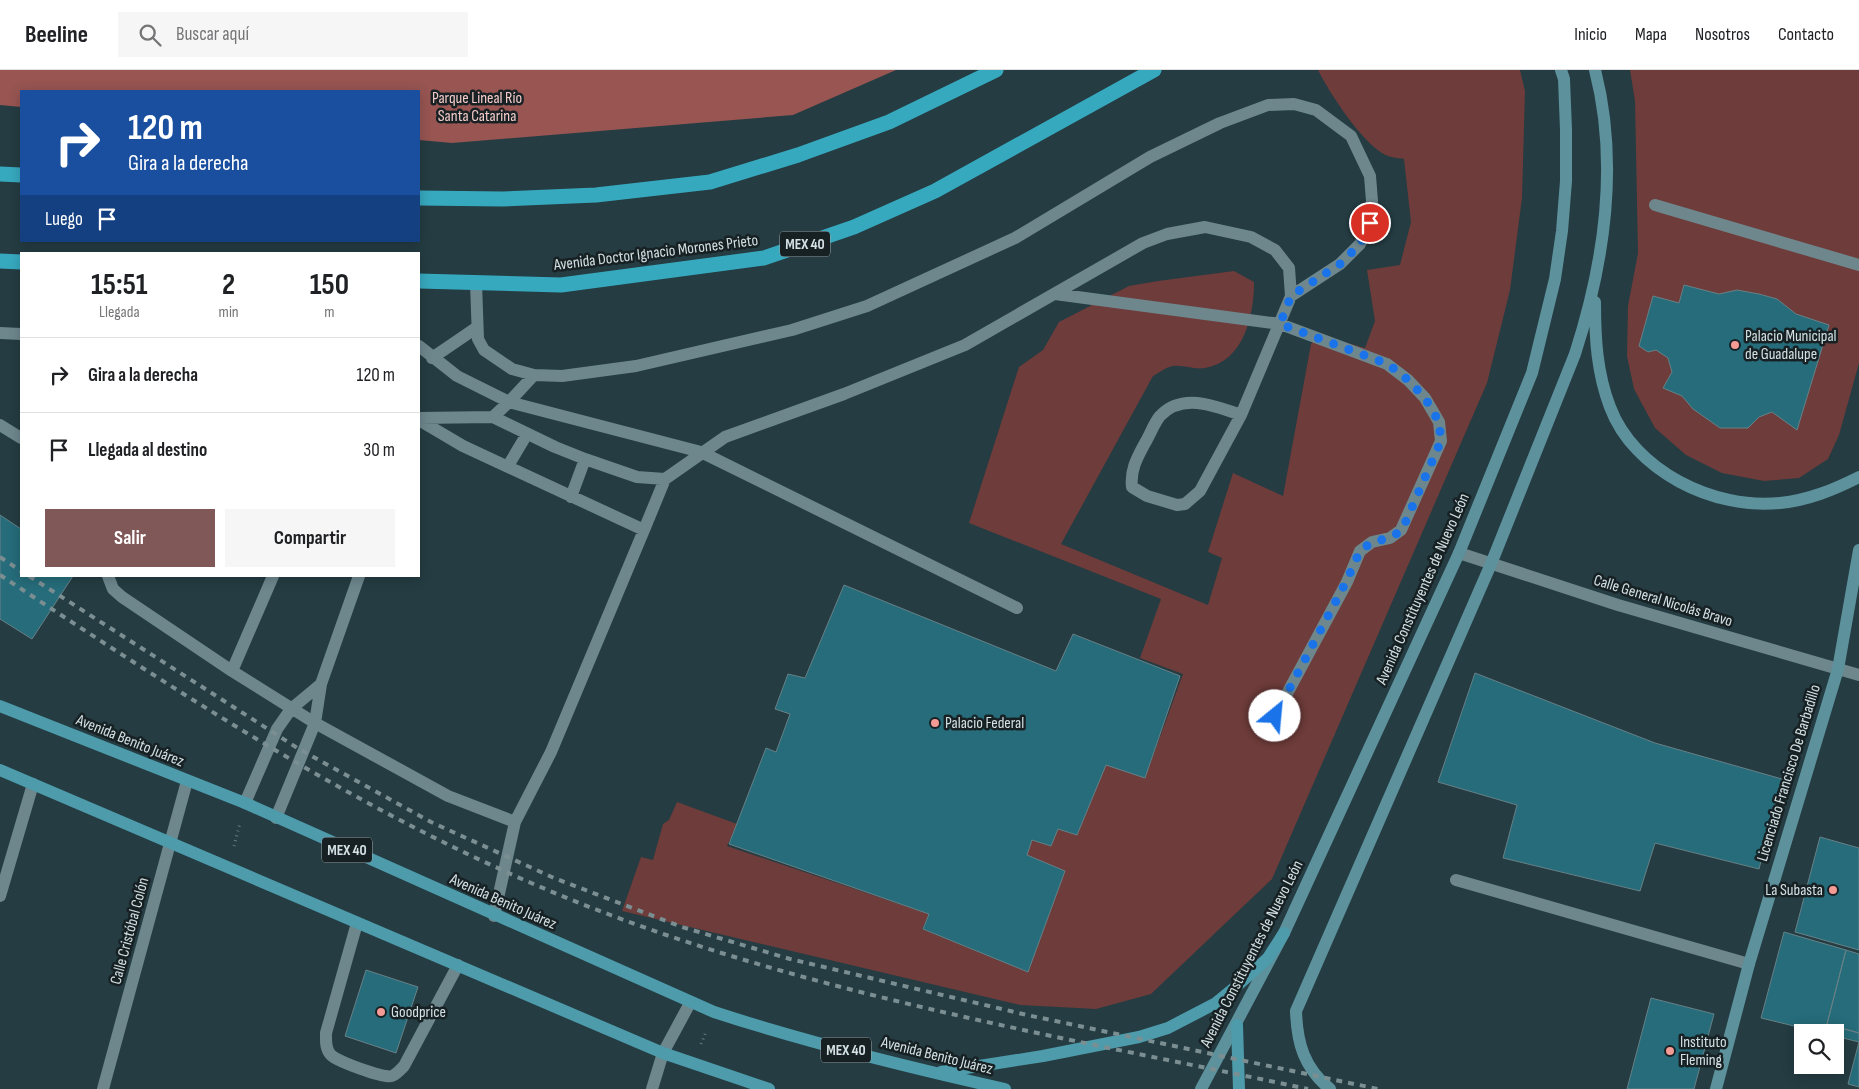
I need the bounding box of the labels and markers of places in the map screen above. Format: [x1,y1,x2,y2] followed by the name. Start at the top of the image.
[1349,202,1391,244] pin
[1745,327,1837,364] place label: Palacio Municipal de Guadalupe
[1729,339,1741,351] marker: Palacio Municipal de Guadalupe
[945,714,1024,733] place label: Palacio Federal
[929,717,941,729] marker: Palacio Federal
[1765,881,1823,900] place label: La Subasta
[1827,884,1839,896] marker: La Subasta
[391,1003,446,1022] place label: Goodprice
[375,1006,387,1018] marker: Goodprice
[1680,1033,1727,1070] place label: Instituto Fleming
[1664,1045,1676,1057] marker: Instituto Fleming

